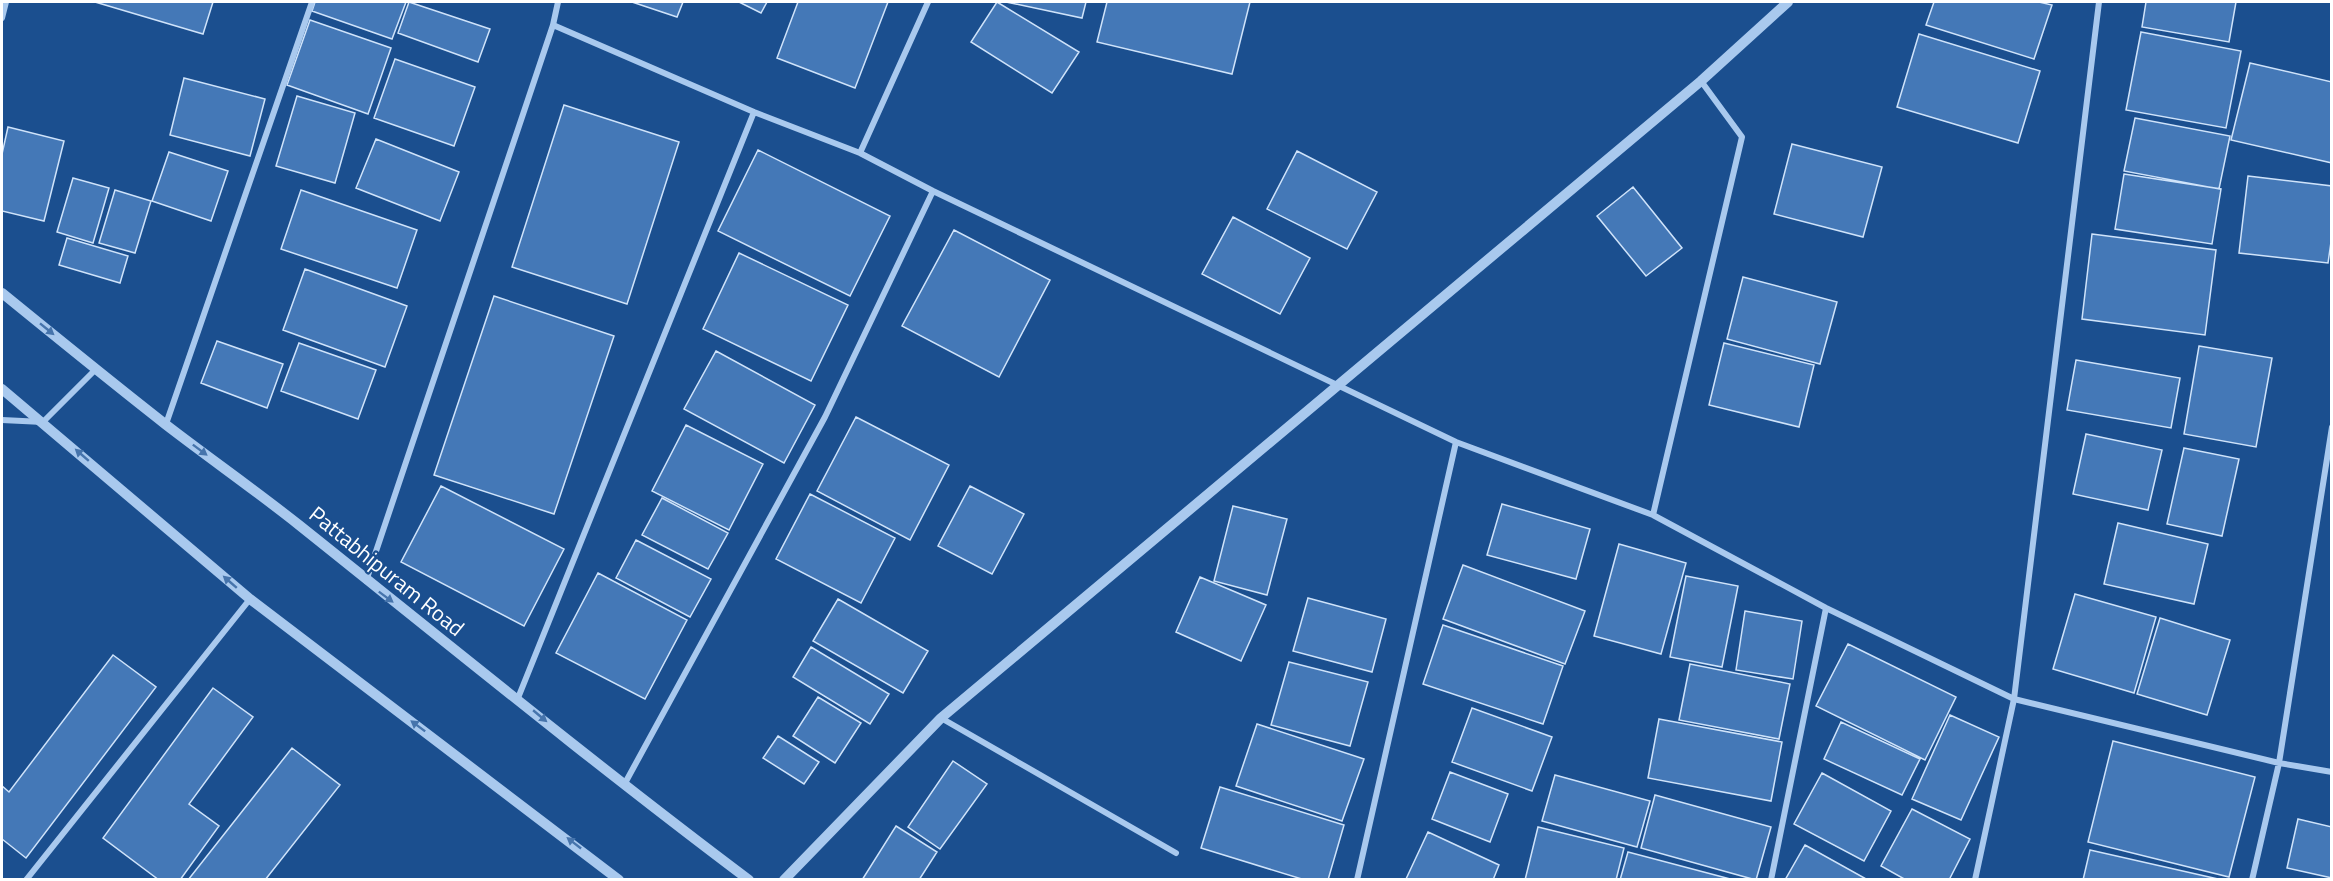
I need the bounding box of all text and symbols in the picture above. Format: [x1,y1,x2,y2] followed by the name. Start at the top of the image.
[39,323,55,336] one-way arrow
[192,444,208,457] one-way arrow
[75,449,90,462] one-way arrow
[302,498,472,644] street label: Pattabhipuram Road
[222,575,238,588] one-way arrow
[378,591,394,603] one-way arrow
[532,710,548,723] one-way arrow
[410,719,426,732] one-way arrow
[566,838,581,850] one-way arrow

